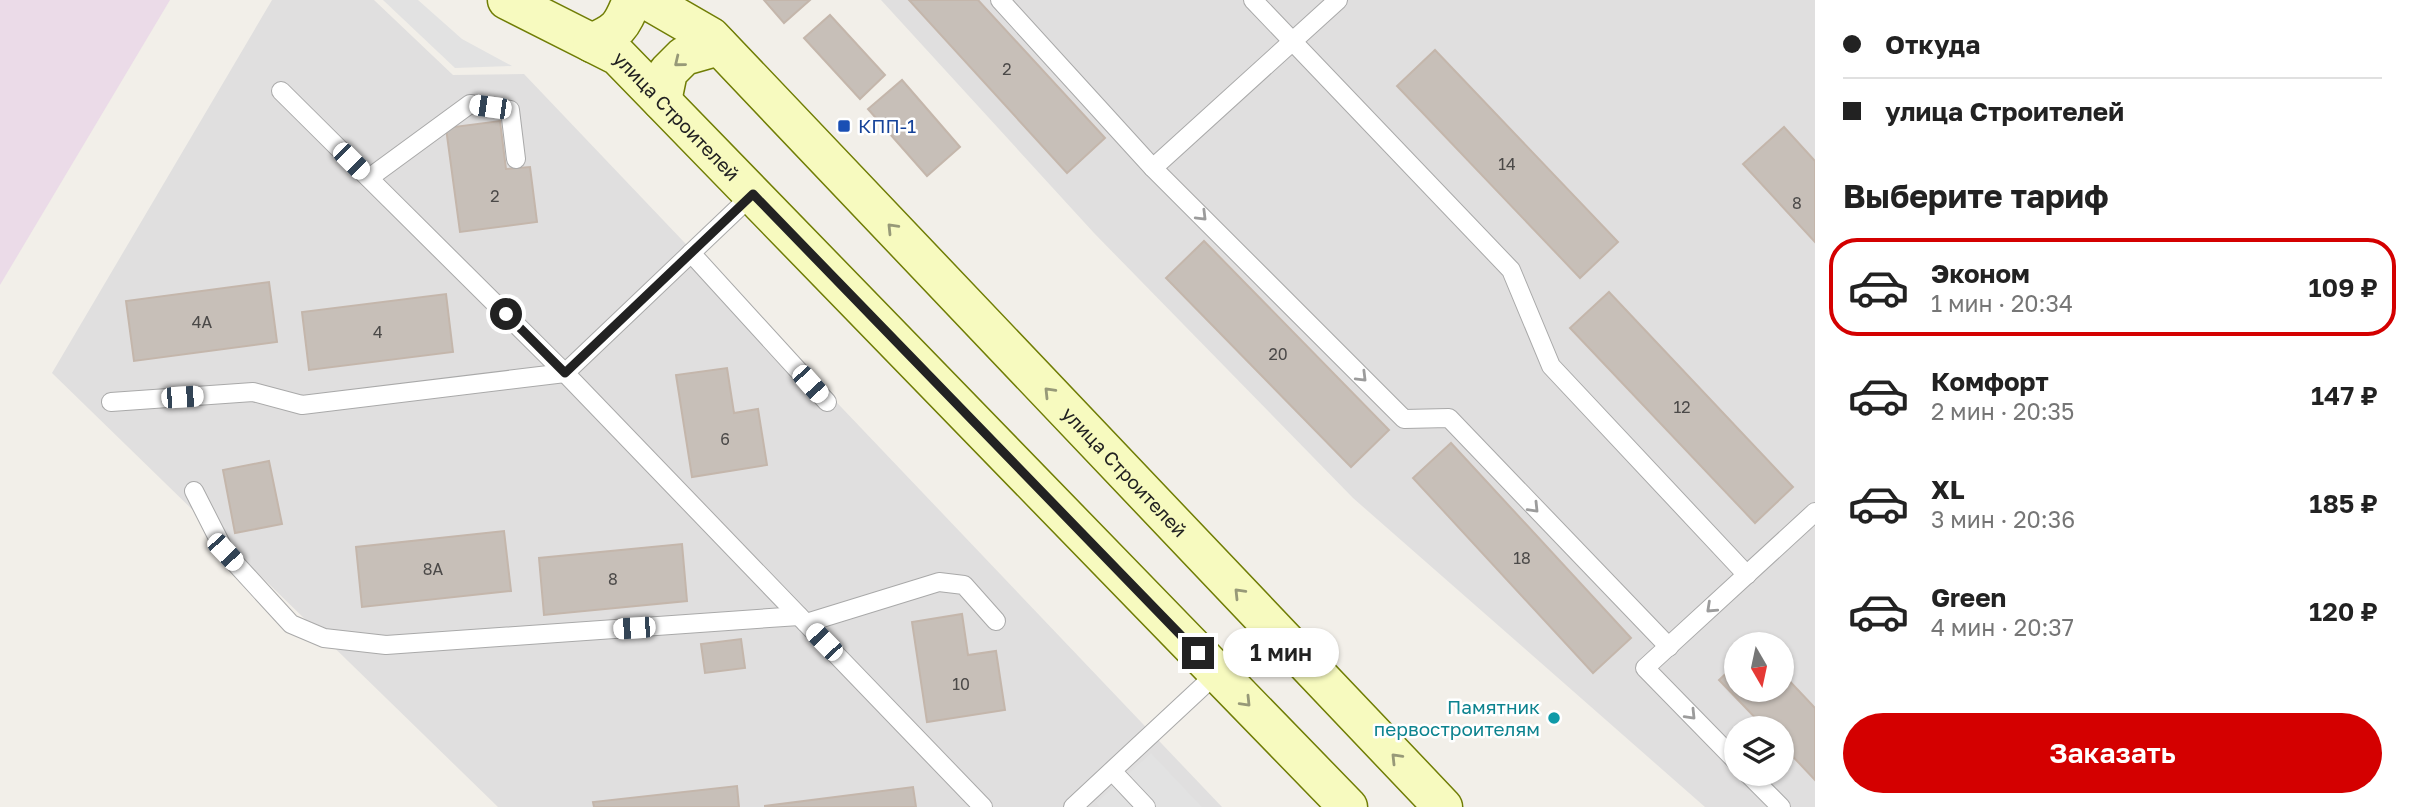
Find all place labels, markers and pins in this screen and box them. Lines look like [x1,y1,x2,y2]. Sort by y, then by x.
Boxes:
place label: КПП-1 [858,114,916,137]
marker: КПП-1 [836,118,852,134]
place label: Памятник первостроителям [1374,695,1540,740]
marker: Памятник первостроителям [1546,710,1562,726]

